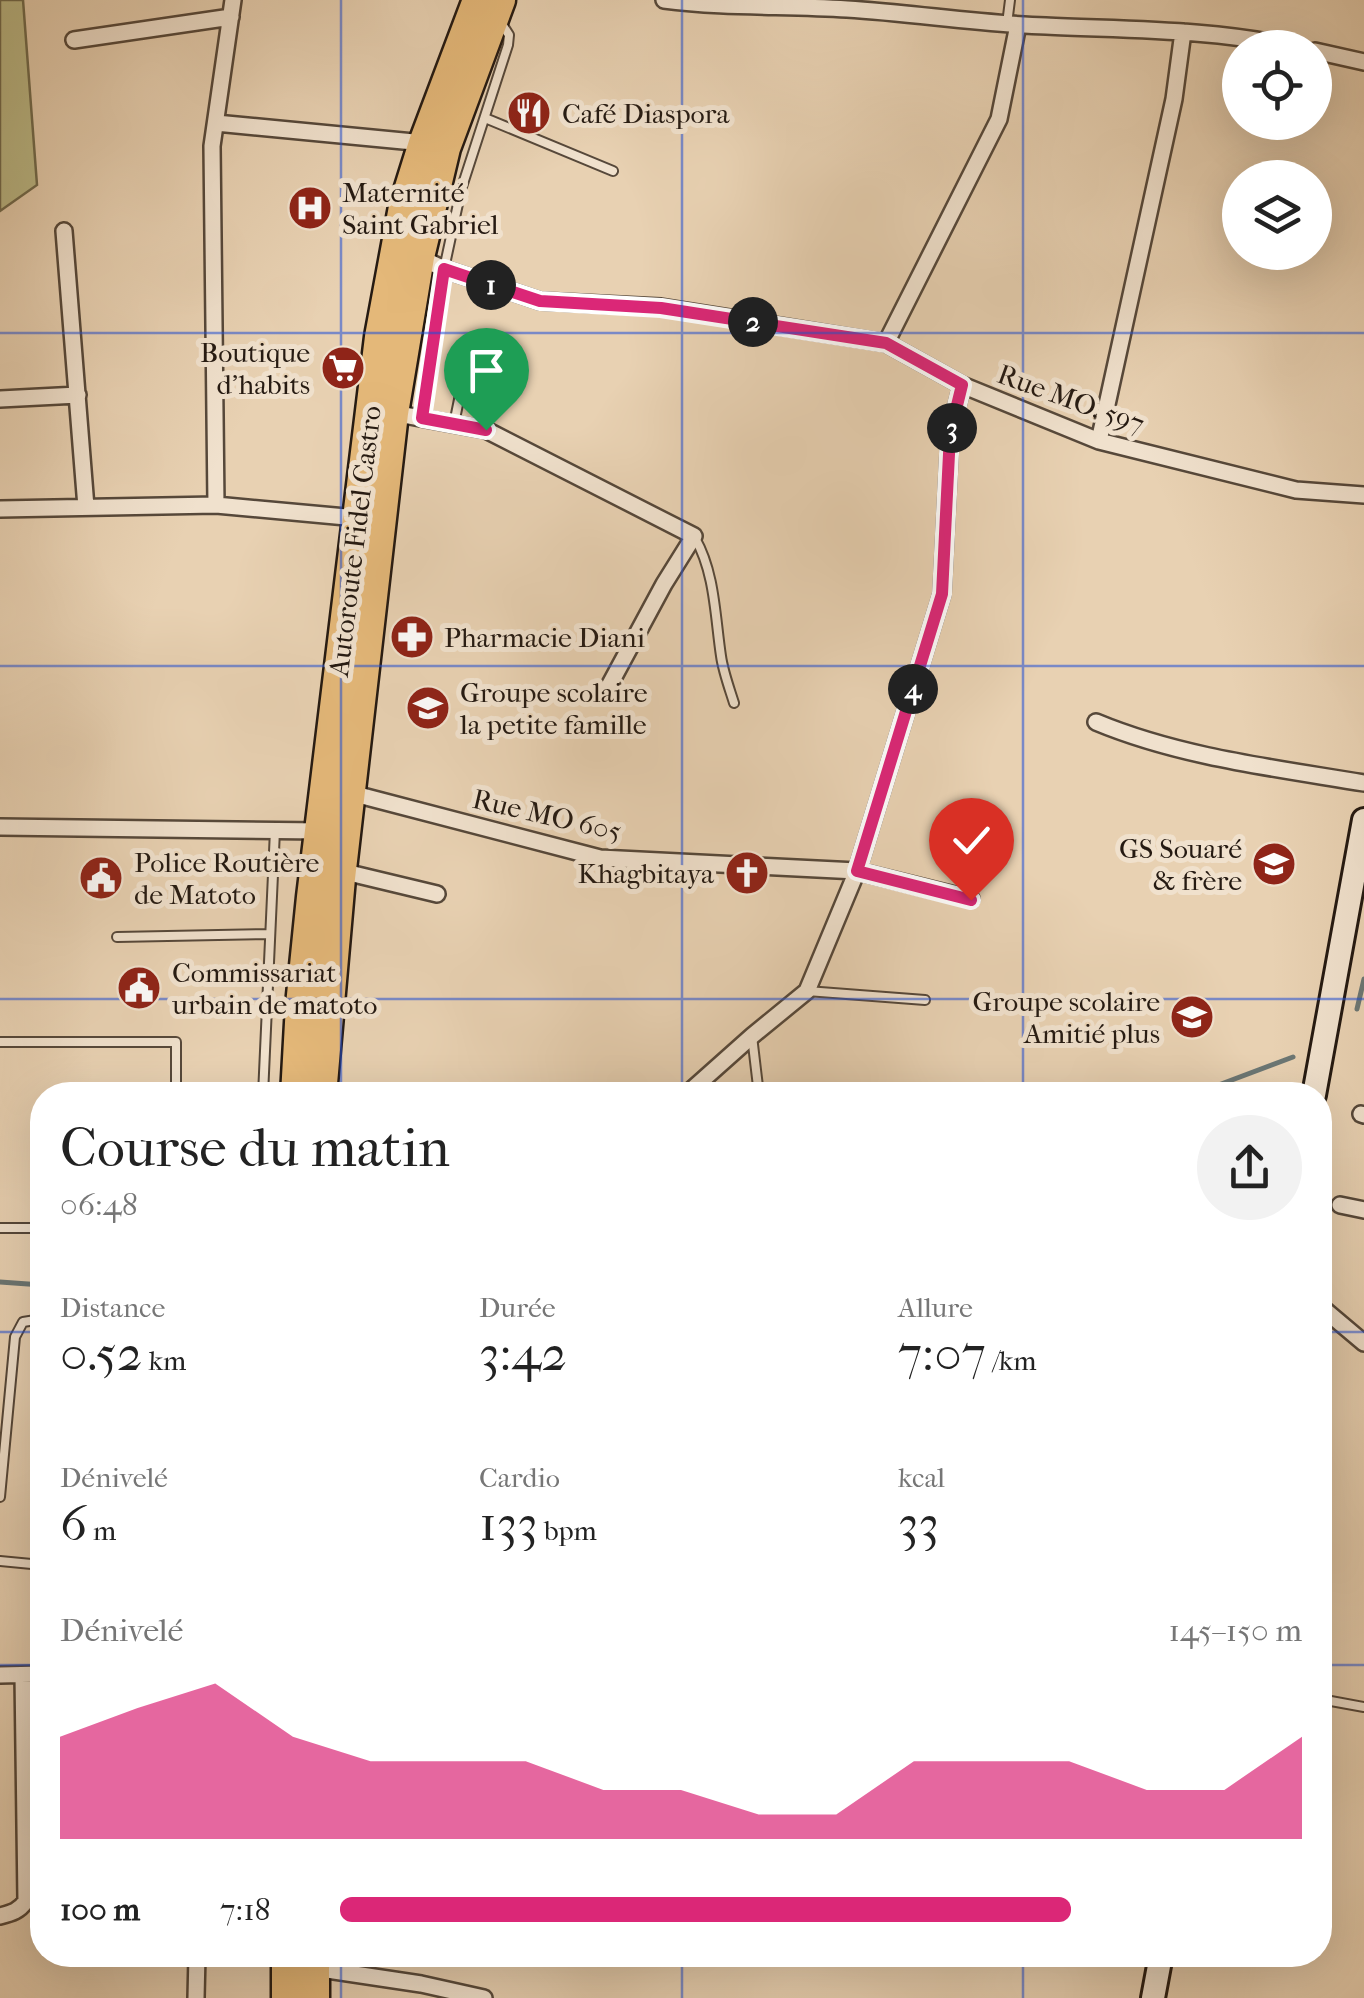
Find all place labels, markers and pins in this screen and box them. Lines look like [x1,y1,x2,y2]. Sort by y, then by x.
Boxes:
restaurant icon: Café Diaspora [506,90,552,136]
place label: Café Diaspora [562,97,730,130]
place label: Maternité Saint Gabriel [342,176,499,241]
hospital icon: Maternité Saint Gabriel [287,185,333,231]
pin: 1 [466,260,516,310]
pin: 2 [728,297,778,347]
pin [444,328,529,431]
place label: Boutique d'habits [200,336,310,401]
supermarket icon: Boutique d'habits [320,345,366,391]
pin: 3 [927,403,977,453]
pharmacy icon: Pharmacie Diani [389,614,435,660]
place label: Pharmacie Diani [444,621,645,654]
pin: 4 [888,664,938,714]
place label: Groupe scolaire la petite famille [459,676,648,741]
school or university icon: Groupe scolaire la petite famille [405,685,451,731]
pin [929,798,1014,901]
place label: GS Souaré & frère [1119,832,1242,897]
school or university icon: GS Souaré & frère [1251,841,1297,887]
place label: Police Routière de Matoto [134,846,320,911]
church icon: Khagbitaya [724,850,770,896]
public building icon: Police Routière de Matoto [78,855,124,901]
place label: Khagbitaya [577,857,715,890]
place label: Commissariat urbain de matoto [171,956,377,1021]
public building icon: Commissariat urbain de matoto [116,965,162,1011]
place label: Groupe scolaire Amitié plus [972,985,1160,1050]
school or university icon: Groupe scolaire Amitié plus [1169,994,1215,1040]

